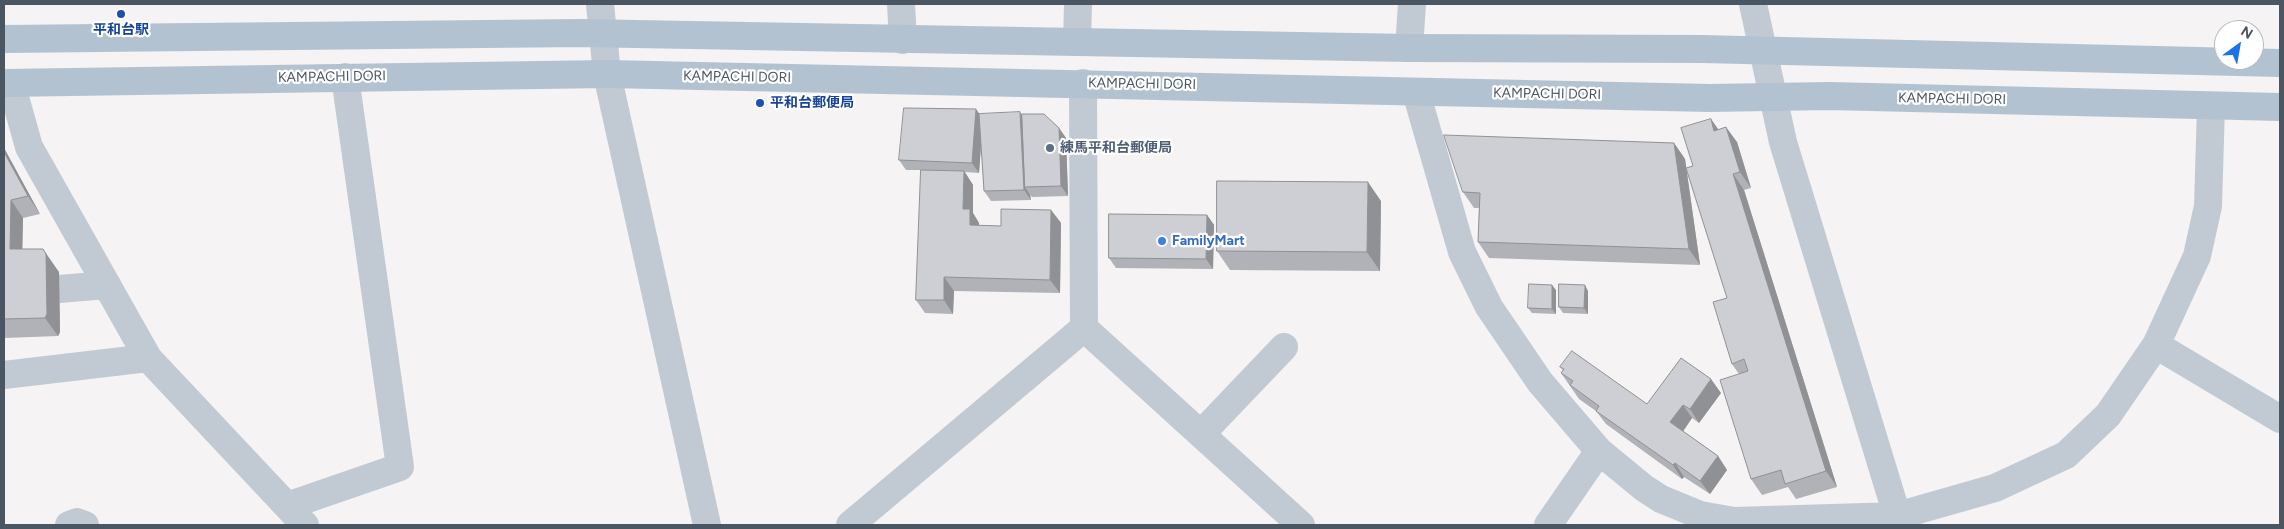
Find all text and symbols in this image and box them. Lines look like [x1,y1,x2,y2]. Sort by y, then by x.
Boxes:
marker: 平和台駅 [115,8,127,20]
north arrow [2214,20,2264,70]
place label: 平和台駅 [93,22,149,38]
text: N [2238,23,2256,43]
street label: KAMPACHI DORI [278,68,386,86]
street label: KAMPACHI DORI [683,68,791,86]
street label: KAMPACHI DORI [1088,75,1196,93]
street label: KAMPACHI DORI [1493,85,1601,103]
street label: KAMPACHI DORI [1898,90,2006,108]
place label: 平和台郵便局 [770,95,854,111]
marker: 平和台郵便局 [754,97,766,109]
place label: 練馬平和台郵便局 [1060,140,1172,156]
marker: 練馬平和台郵便局 [1044,142,1056,154]
place label: FamilyMart [1172,233,1245,249]
marker: FamilyMart [1156,235,1168,247]

